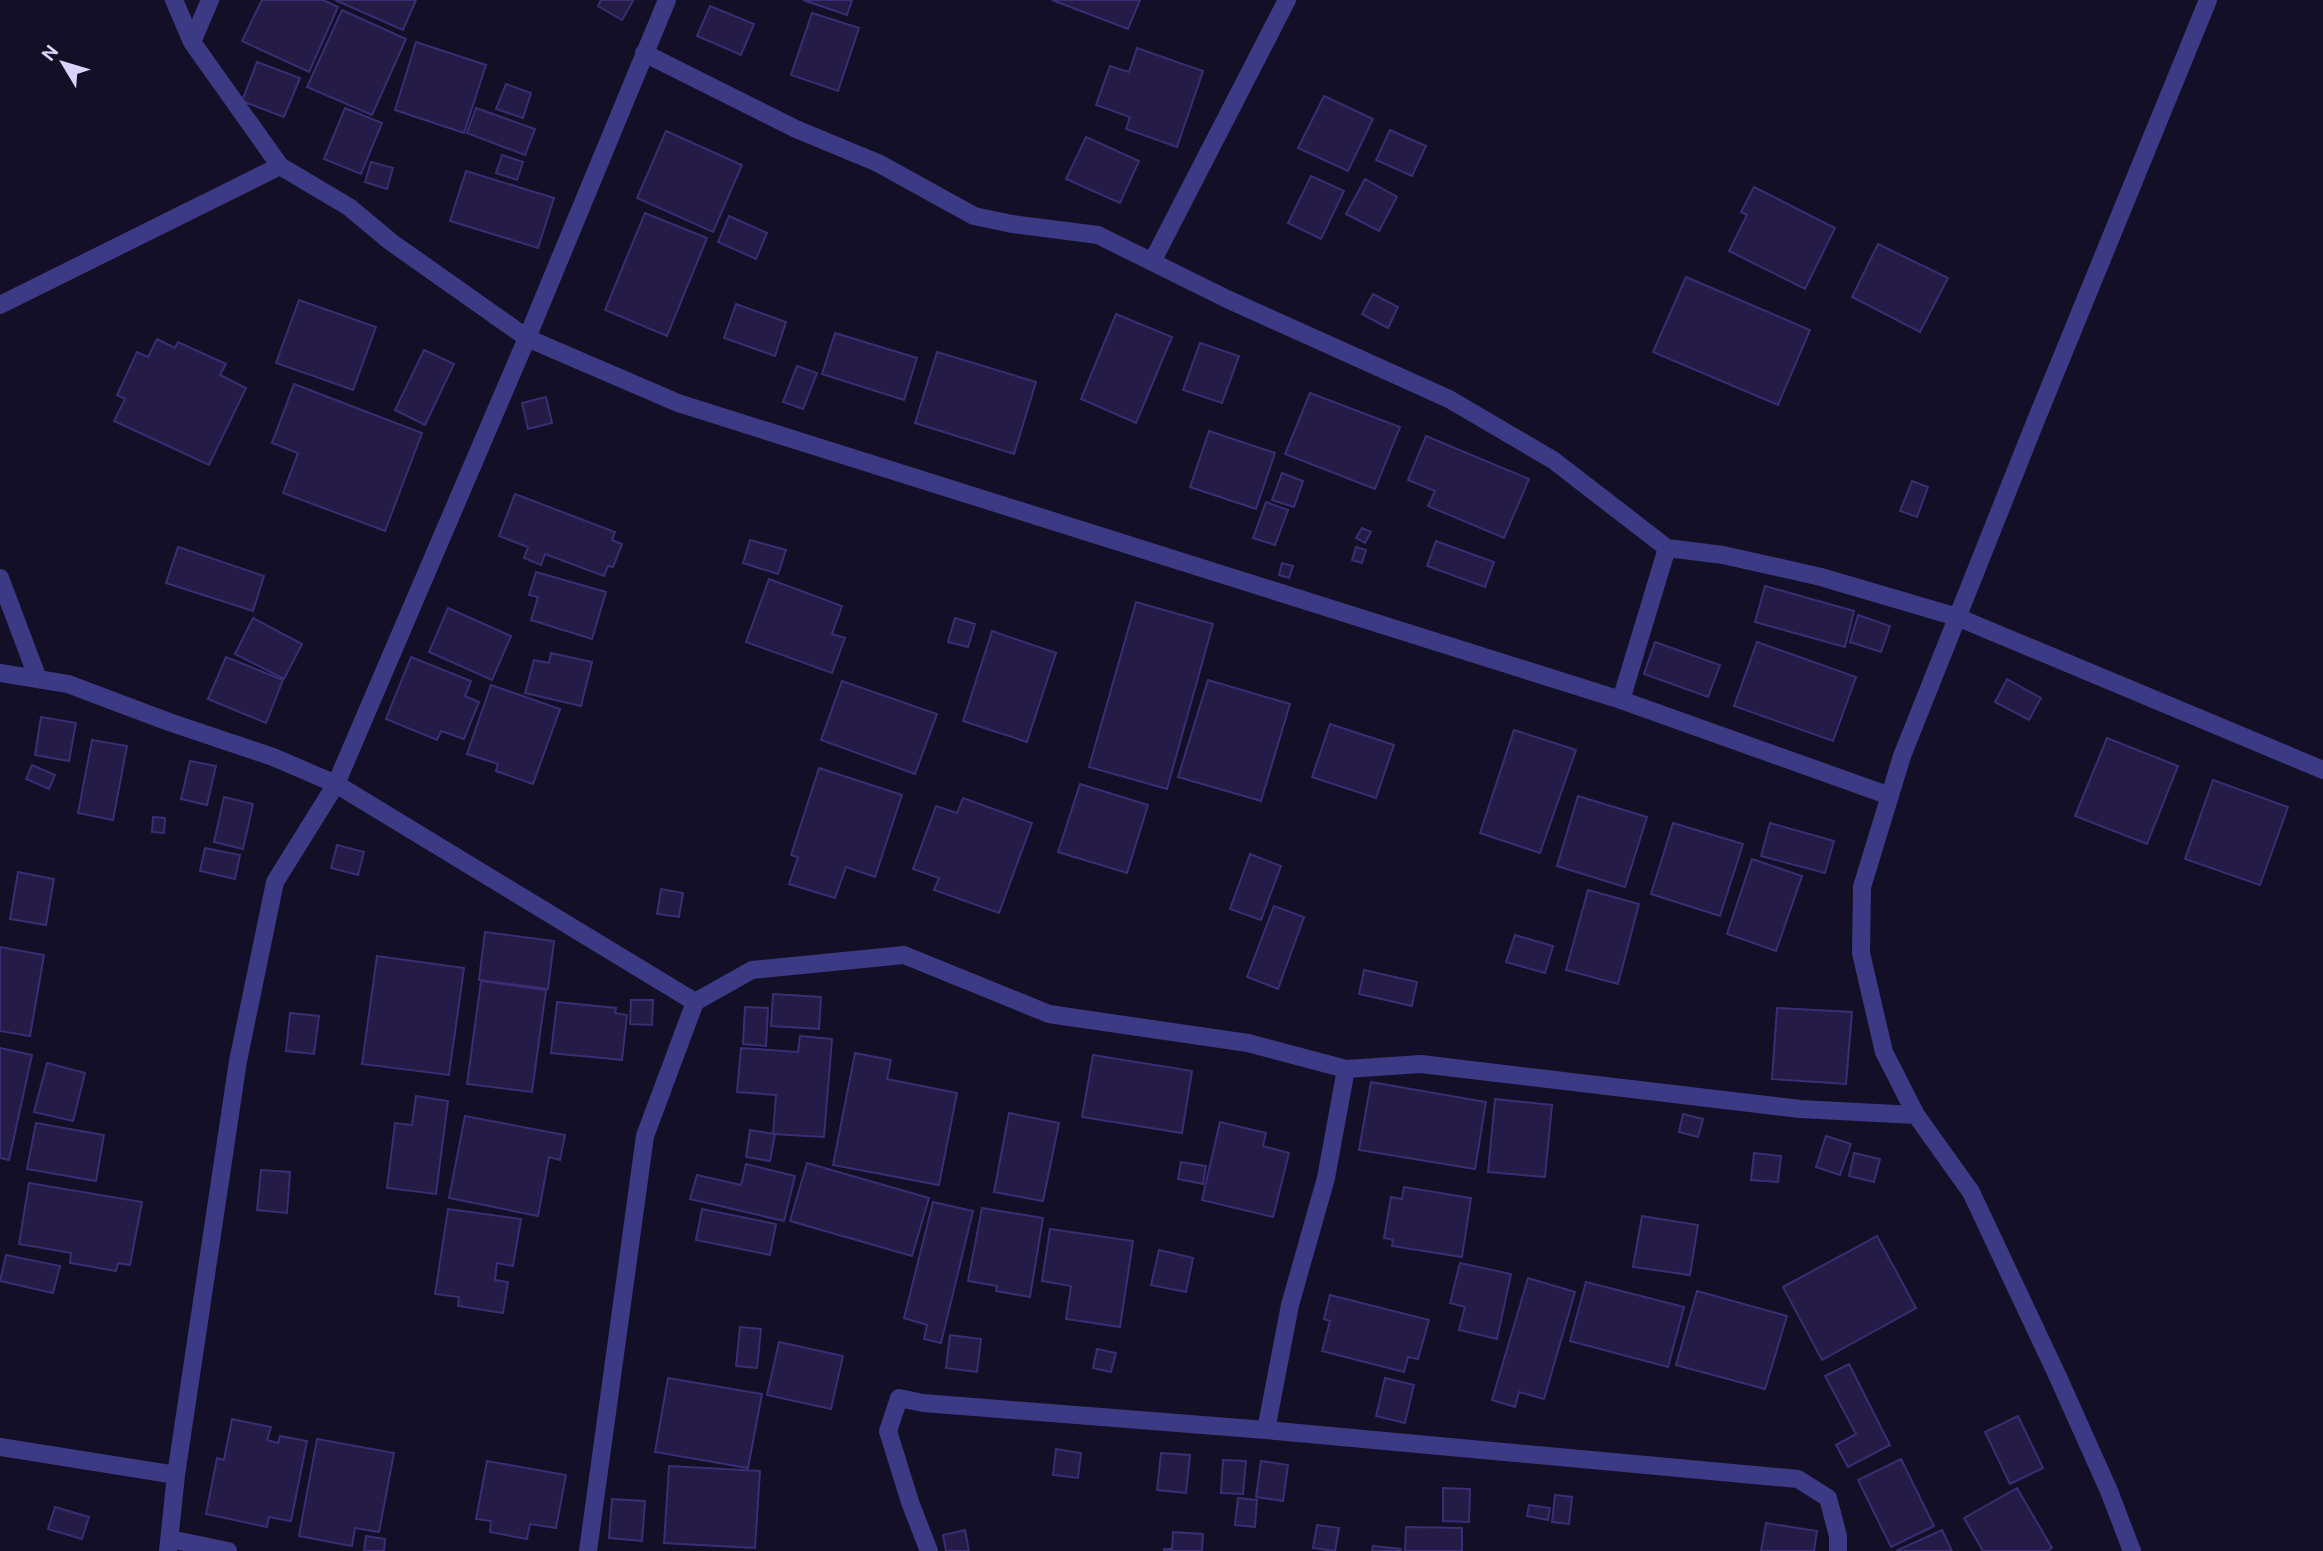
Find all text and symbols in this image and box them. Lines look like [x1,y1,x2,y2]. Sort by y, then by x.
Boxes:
north arrow [28,28,98,98]
text: N [37,40,63,65]

